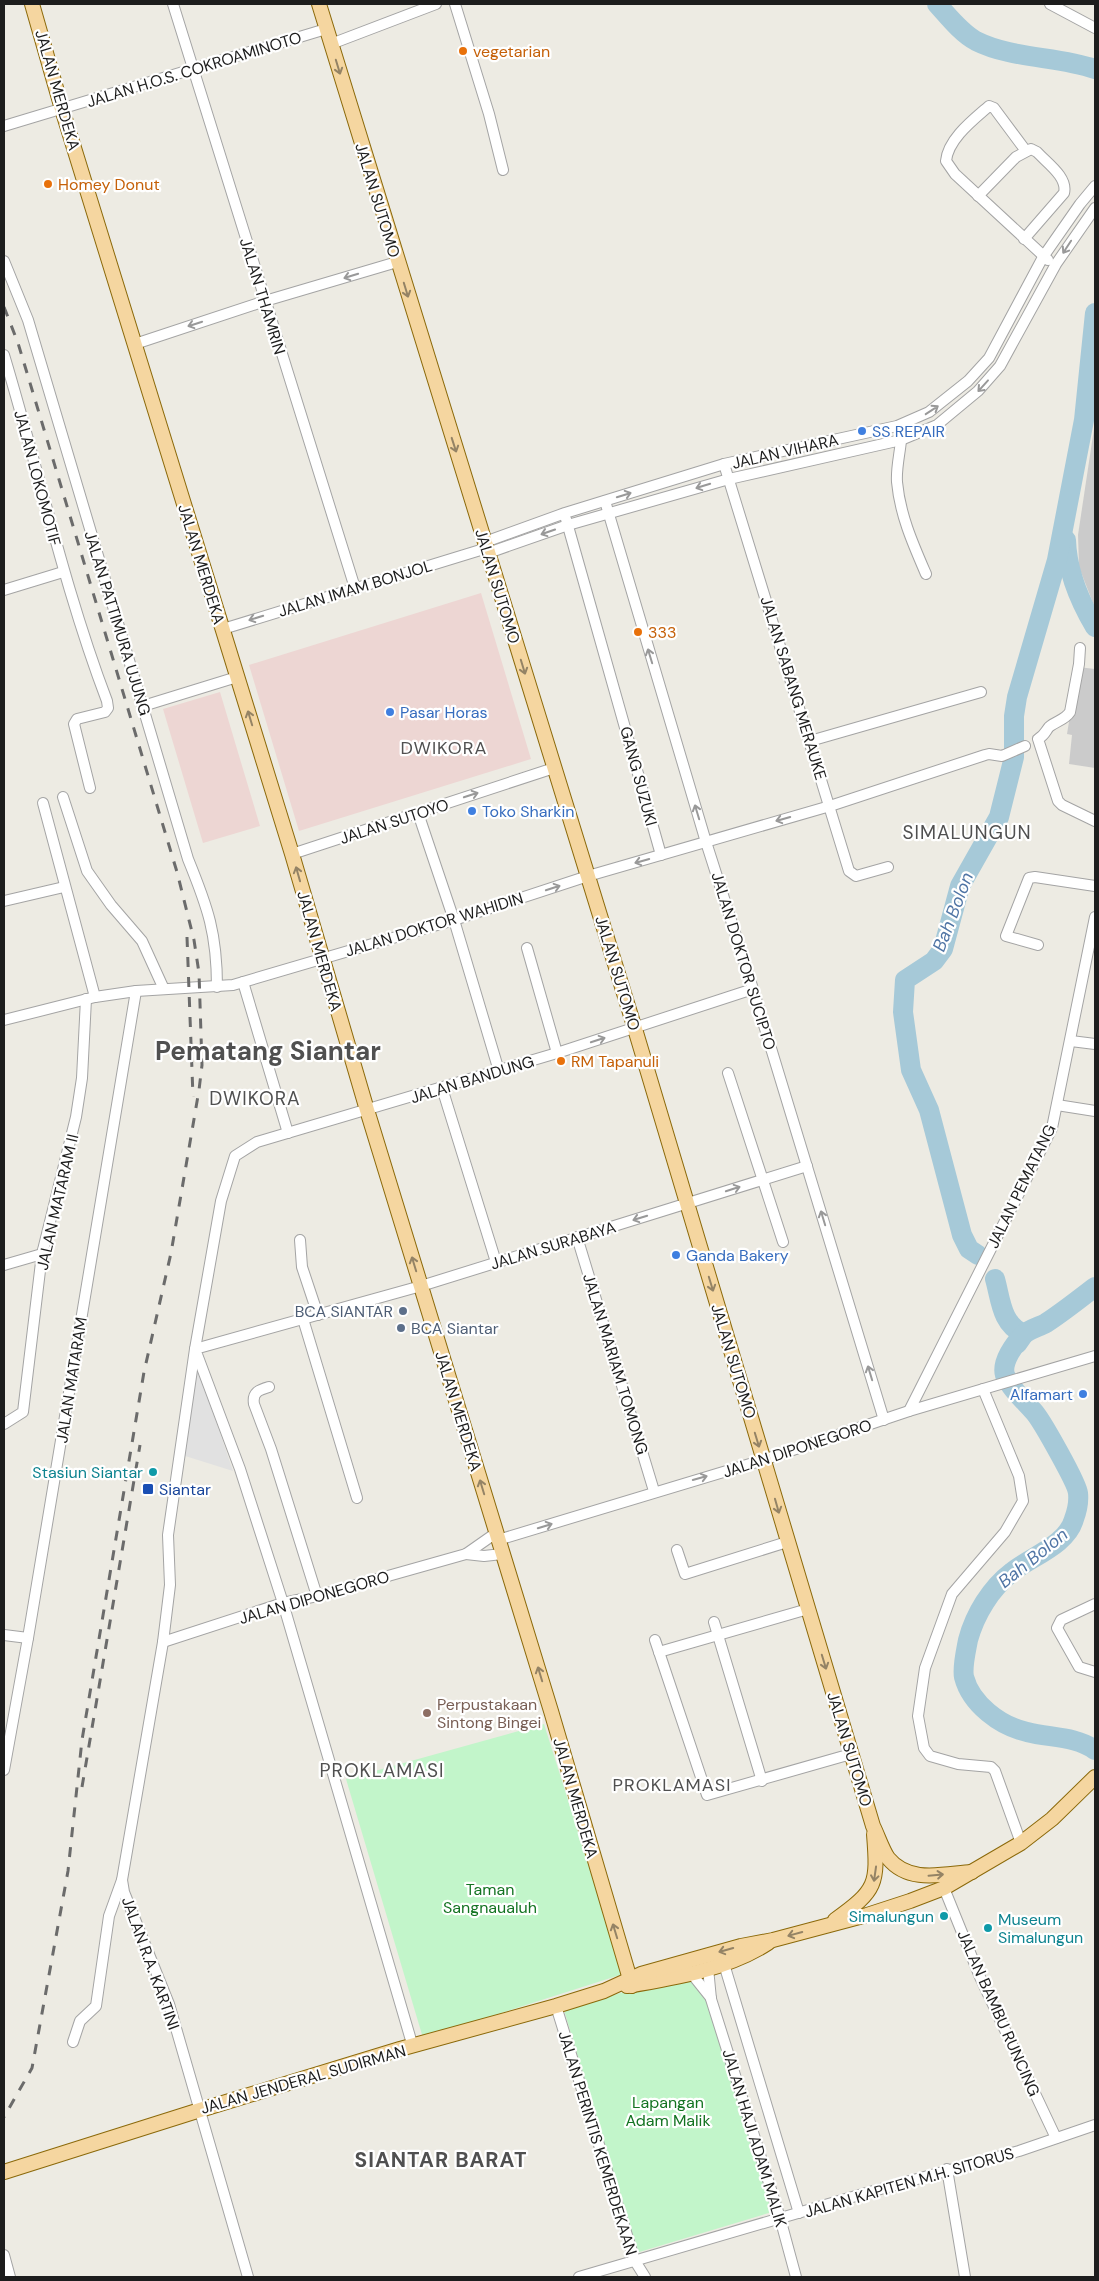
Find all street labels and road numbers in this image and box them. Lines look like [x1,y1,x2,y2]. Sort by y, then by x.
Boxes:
street label: JALAN MERDEKA [30,27,85,153]
street label: JALAN H.O.S. COKROAMINOTO [84,27,304,112]
street label: JALAN SUTOMO [350,140,405,260]
street label: JALAN THAMRIN [235,235,290,357]
street label: JALAN LOKOMOTIF [9,408,66,549]
street label: JALAN VIHARA [730,429,841,474]
street label: JALAN MERDEKA [173,502,230,627]
street label: JALAN SUTOMO [470,526,525,646]
street label: JALAN PATTIMURA UJUNG [79,528,156,718]
street label: JALAN IMAM BONJOL [276,555,435,622]
street label: JALAN SABANG MERAUKE [756,594,831,783]
street label: GANG SUZUKI [615,724,662,828]
street label: JALAN SUTOYO [337,794,451,849]
street label: JALAN DOKTOR SUCIPTO [706,870,781,1053]
street label: JALAN DOKTOR WAHIDIN [342,887,526,962]
street label: JALAN MERDEKA [292,888,347,1014]
street label: JALAN SUTOMO [590,913,645,1033]
street label: JALAN BANDUNG [408,1051,537,1108]
street label: JALAN PEMATANG [982,1121,1061,1252]
street label: JALAN MATARAM II [32,1132,83,1272]
street label: JALAN SURABAYA [488,1216,619,1275]
street label: JALAN MARIAM TOMONG [578,1271,653,1457]
street label: JALAN SUTOMO [706,1301,761,1421]
street label: JALAN MATARAM [51,1316,92,1445]
street label: JALAN MERDEKA [430,1349,487,1474]
street label: JALAN DIPONEGORO [720,1414,874,1482]
street label: JALAN DIPONEGORO [237,1566,392,1629]
street label: JALAN SUTOMO [822,1689,877,1809]
street label: JALAN MERDEKA [548,1735,603,1861]
street label: JALAN R.A. KARTINI [117,1894,184,2033]
street label: JALAN BAMBU RUNCING [952,1927,1045,2100]
street label: JALAN PERINTIS KEMERDEKAAN [553,2028,642,2258]
street label: JALAN JENDERAL SUDIRMAN [198,2040,408,2119]
street label: JALAN HAJI ADAM MALIK [717,2047,792,2230]
street label: JALAN KAPITEN M.H. SITORUS [802,2142,1016,2222]

